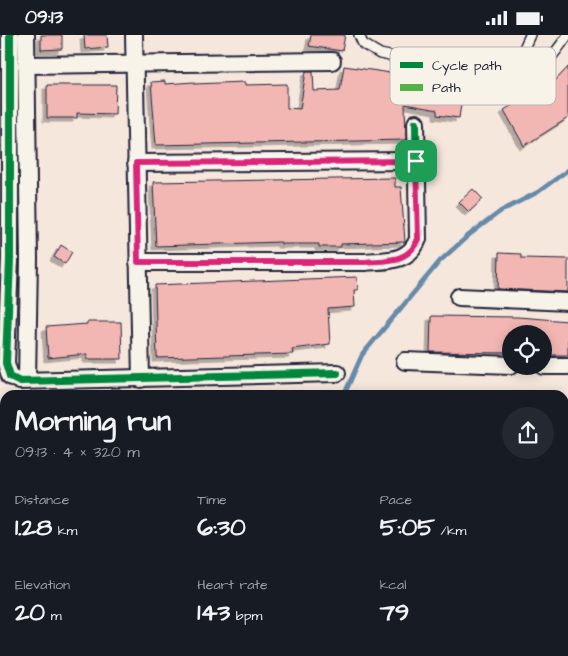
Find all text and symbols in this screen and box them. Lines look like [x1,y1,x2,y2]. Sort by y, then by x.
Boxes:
text: 09:13 [25,4,63,31]
legend [390,47,556,105]
text: Cycle path [432,56,501,76]
text: Path [432,78,461,98]
pin [395,140,437,182]
icon: arrive [402,147,430,175]
map controls [502,325,552,375]
button: locate [502,325,552,375]
text: Morning run [15,402,171,441]
button: share [502,407,554,459]
text: 09:13 · 4 × 320 m [15,441,140,463]
text: Distance [15,490,69,510]
text: Time [197,490,227,510]
text: Pace [380,490,412,510]
text: 1.28 [15,510,52,545]
text: 6:30 [197,510,246,545]
text: 5:05 [380,510,435,545]
text: km [52,521,77,541]
text: /km [435,521,467,541]
text: Elevation [15,575,70,595]
text: Heart rate [197,575,268,595]
text: kcal [380,575,406,595]
text: 20 [15,595,45,630]
text: 143 [197,595,230,630]
text: 79 [380,595,409,630]
text: m [45,606,62,626]
text: bpm [230,606,262,626]

